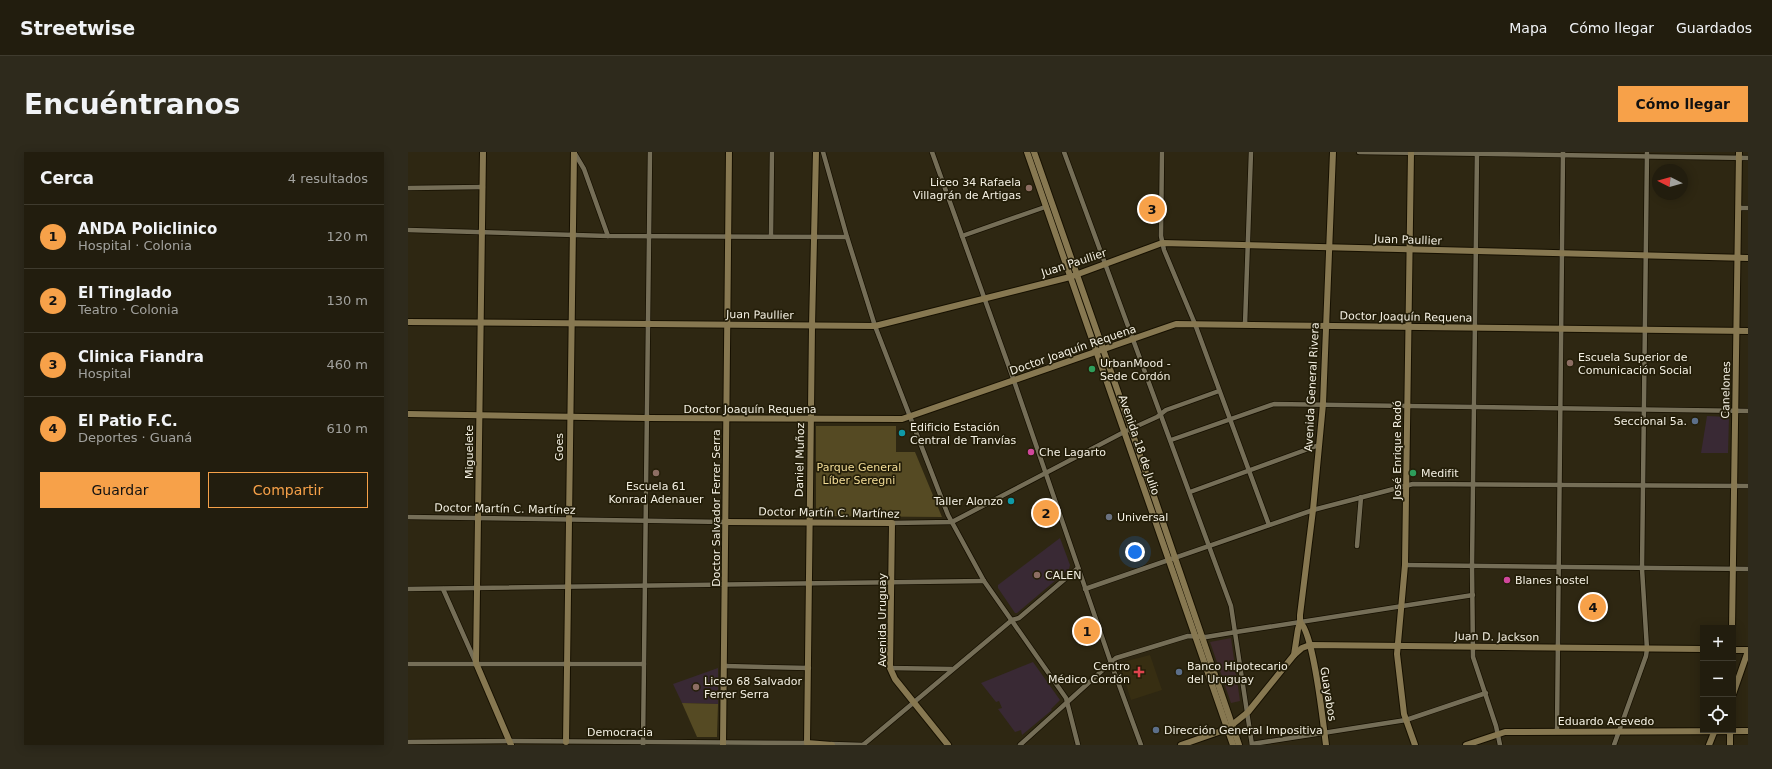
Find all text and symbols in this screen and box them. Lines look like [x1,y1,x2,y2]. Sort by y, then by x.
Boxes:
text: Streetwise [20,17,135,39]
text: Mapa [1509,20,1547,36]
text: Cómo llegar [1569,20,1654,36]
text: Guardados [1676,20,1752,36]
button: Cómo llegar [1618,86,1748,122]
text: Encuéntranos [24,88,240,121]
north arrow [1652,164,1688,200]
text: Cerca [40,168,94,188]
text: 4 resultados [288,171,368,186]
place label: Liceo 34 Rafaela Villagrán de Artigas [913,176,1021,202]
marker: Liceo 34 Rafaela Villagrán de Artigas [1024,183,1034,193]
pin: 3 [1139,194,1165,224]
text: ANDA Policlinico [78,220,217,238]
text: 1 [48,229,58,244]
text: 120 m [326,229,368,244]
street label: Juan Paullier [1373,232,1443,248]
text: Hospital · Colonia [78,238,192,253]
street label: Juan Paullier [1039,246,1109,280]
text: El Tinglado [78,284,172,302]
text: 2 [48,293,58,308]
text: 130 m [326,293,368,308]
text: Teatro · Colonia [78,302,179,317]
street label: Juan Paullier [725,308,794,322]
street label: Doctor Joaquín Requena [1339,309,1473,325]
street label: Doctor Joaquín Requena [1008,322,1138,378]
street label: Avenida General Rivera [1302,322,1322,452]
text: Clinica Fiandra [78,348,204,366]
place label: Escuela Superior de Comunicación Social [1578,351,1692,377]
text: 3 [48,357,58,372]
text: 460 m [326,357,368,372]
place label: UrbanMood - Sede Cordón [1100,357,1171,383]
marker: Escuela Superior de Comunicación Social [1565,358,1575,368]
street label: Canelones [1719,361,1733,419]
marker: UrbanMood - Sede Cordón [1087,364,1097,374]
text: Hospital [78,366,131,381]
street label: Avenida 18 de Julio [1116,393,1162,497]
street label: José Enrique Rodó [1391,400,1404,501]
street label: Doctor Joaquín Requena [684,403,816,416]
text: El Patio F.C. [78,412,178,430]
place label: Seccional 5a. [1614,415,1687,428]
marker: Seccional 5a. [1690,416,1700,426]
text: 4 [48,421,58,436]
text: 610 m [326,421,368,436]
place label: Edificio Estación Central de Tranvías [910,421,1016,447]
street label: Daniel Muñoz [793,422,807,497]
street label: Miguelete [463,425,476,479]
marker: Edificio Estación Central de Tranvías [897,428,907,438]
street label: Doctor Salvador Ferrer Serra [710,429,723,587]
text: Deportes · Guaná [78,430,192,445]
street label: Goes [553,433,566,461]
place label: Che Lagarto [1039,446,1106,459]
marker: Che Lagarto [1026,447,1036,457]
park label: Parque General Líber Seregni [817,461,901,487]
place label: Medifit [1421,467,1459,480]
marker: Escuela 61 Konrad Adenauer [651,468,661,478]
marker: Medifit [1408,468,1418,478]
button: Guardar [40,472,200,508]
button: Compartir [208,472,368,508]
place label: Escuela 61 Konrad Adenauer [608,480,704,506]
place label: Taller Alonzo [933,495,1003,508]
marker: Taller Alonzo [1006,496,1016,506]
pin: 2 [1033,498,1059,528]
street label: Doctor Martín C. Martínez [434,501,576,517]
street label: Doctor Martín C. Martínez [758,505,900,521]
place label: Universal [1117,511,1168,524]
marker: Universal [1104,512,1114,522]
your location [1125,542,1145,562]
place label: CALEN [1045,569,1082,582]
marker: CALEN [1032,570,1042,580]
street label: Avenida Uruguay [876,572,889,667]
place label: Blanes hostel [1515,574,1589,587]
marker: Blanes hostel [1502,575,1512,585]
pin: 4 [1580,592,1606,622]
pin: 1 [1074,616,1100,646]
map controls [1700,625,1736,733]
button: + [1700,625,1736,661]
street label: Juan D. Jackson [1454,630,1539,644]
place label: Centro Médico Cordón [1048,660,1130,686]
place label: Banco Hipotecario del Uruguay [1187,660,1288,686]
button: − [1700,661,1736,697]
marker: Centro Médico Cordón [1133,666,1145,678]
street label: Guayabos [1317,666,1339,722]
marker: Banco Hipotecario del Uruguay [1174,667,1184,677]
place label: Liceo 68 Salvador Ferrer Serra [704,675,802,701]
marker: Liceo 68 Salvador Ferrer Serra [691,682,701,692]
button: locate [1700,697,1736,733]
street label: Eduardo Acevedo [1558,715,1654,728]
place label: Dirección General Impositiva [1164,724,1323,737]
marker: Dirección General Impositiva [1151,725,1161,735]
street label: Democracia [587,726,653,739]

